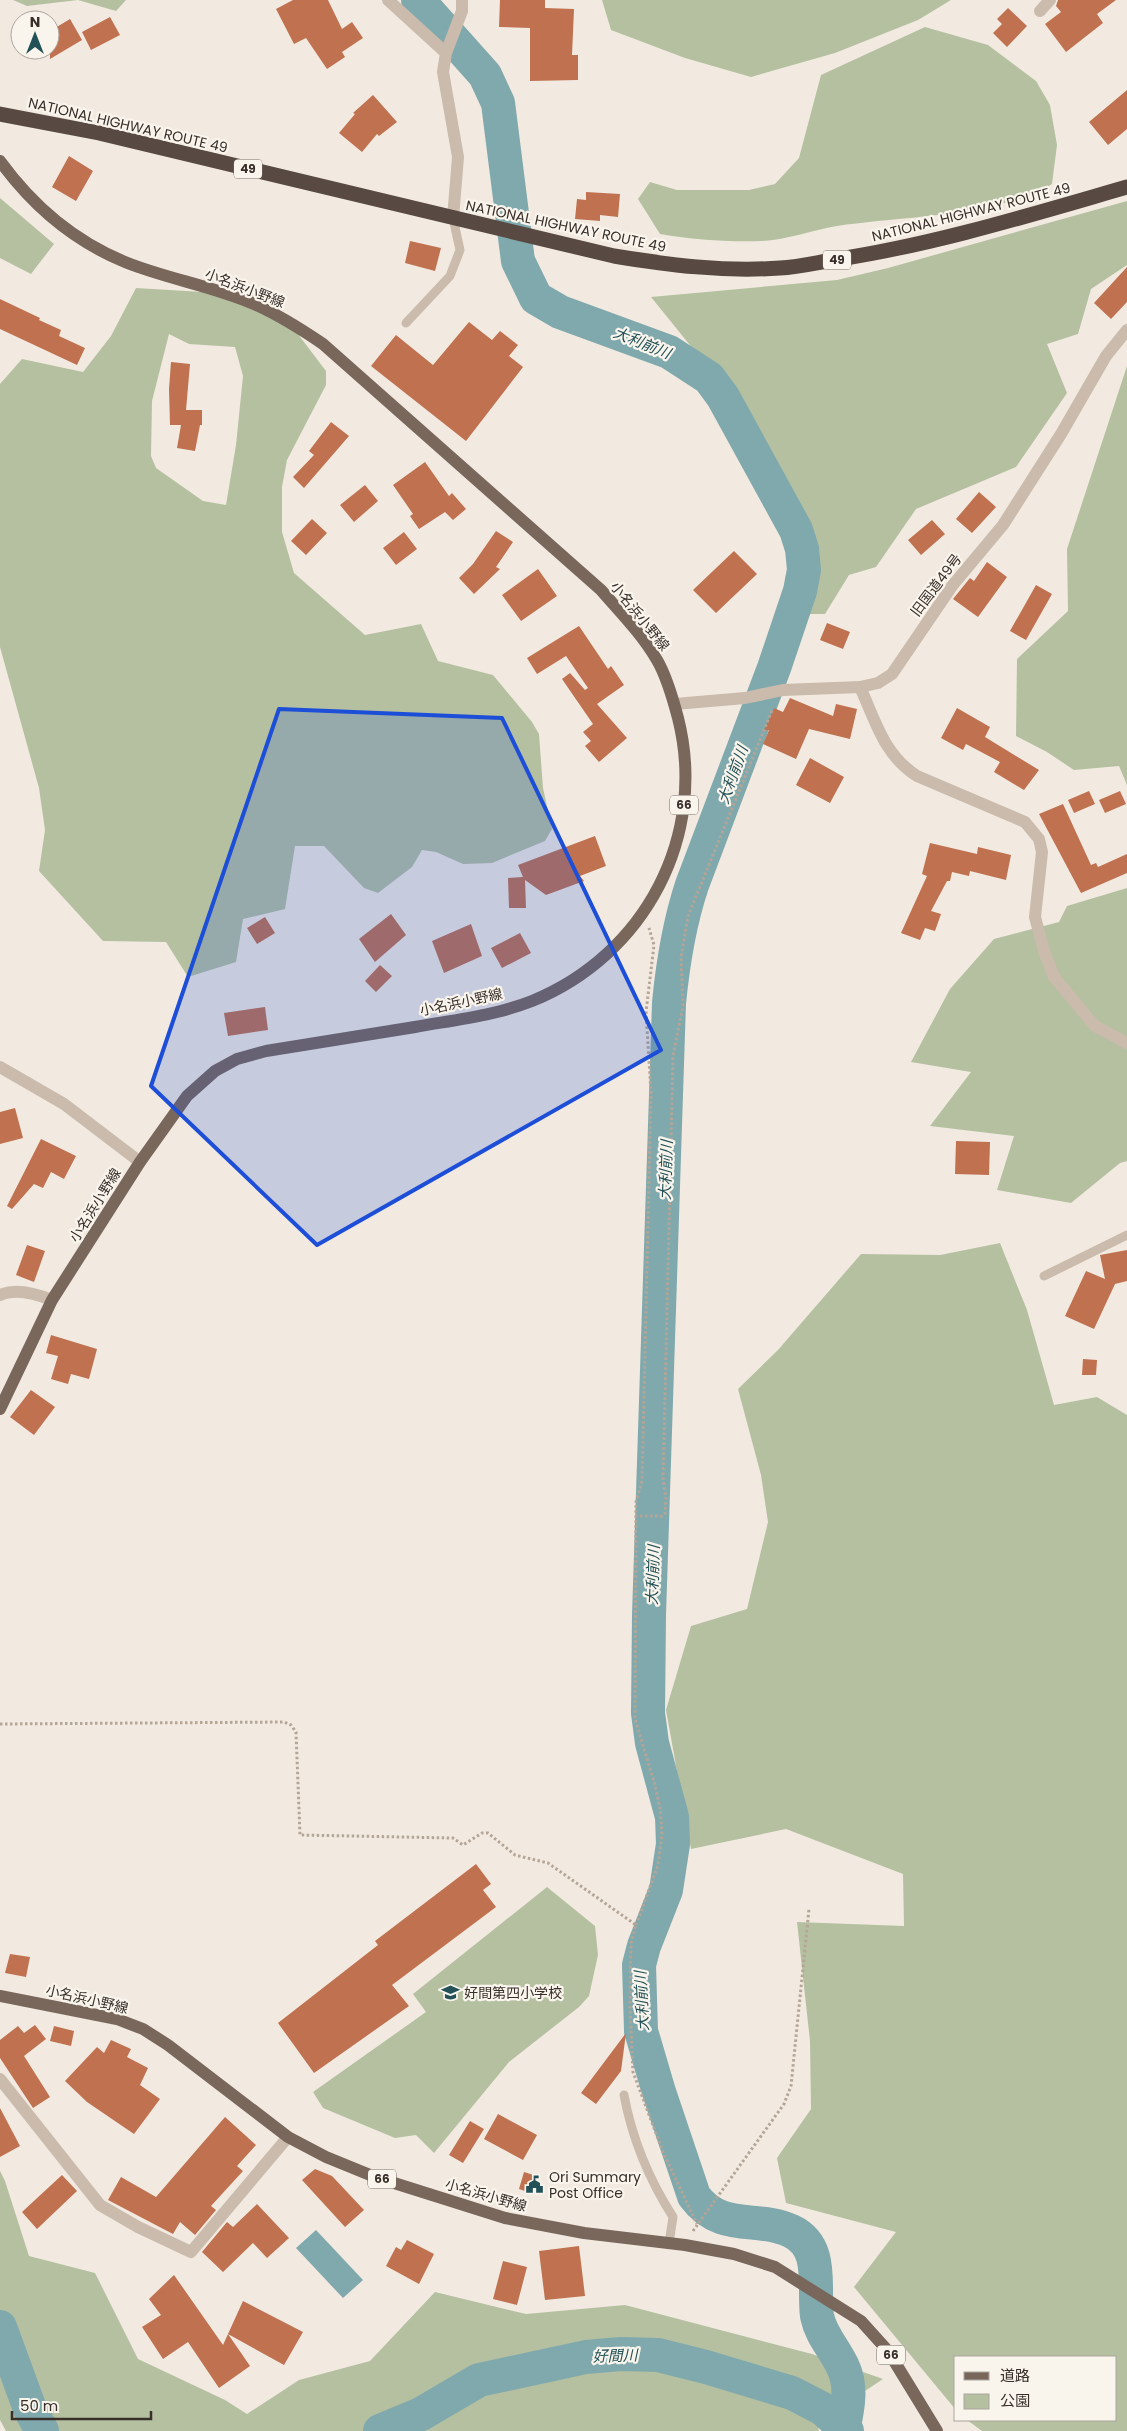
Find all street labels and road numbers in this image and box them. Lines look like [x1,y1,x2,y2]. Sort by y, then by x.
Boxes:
street label: NATIONAL HIGHWAY ROUTE 49 [26,92,230,158]
road number: 49 [234,160,262,178]
street label: NATIONAL HIGHWAY ROUTE 49 [870,178,1072,246]
street label: NATIONAL HIGHWAY ROUTE 49 [464,195,668,257]
road number: 49 [823,250,851,270]
street label: 小名浜小野線 [202,264,288,312]
street label: 旧国道49号 [906,550,966,620]
street label: 小名浜小野線 [606,577,674,655]
road number: 66 [670,796,698,814]
street label: 小名浜小野線 [418,983,504,1021]
street label: 小名浜小野線 [64,1164,126,1246]
street label: 小名浜小野線 [44,1980,130,2018]
road number: 66 [368,2170,396,2188]
street label: 小名浜小野線 [443,2174,529,2216]
road number: 66 [877,2346,905,2364]

